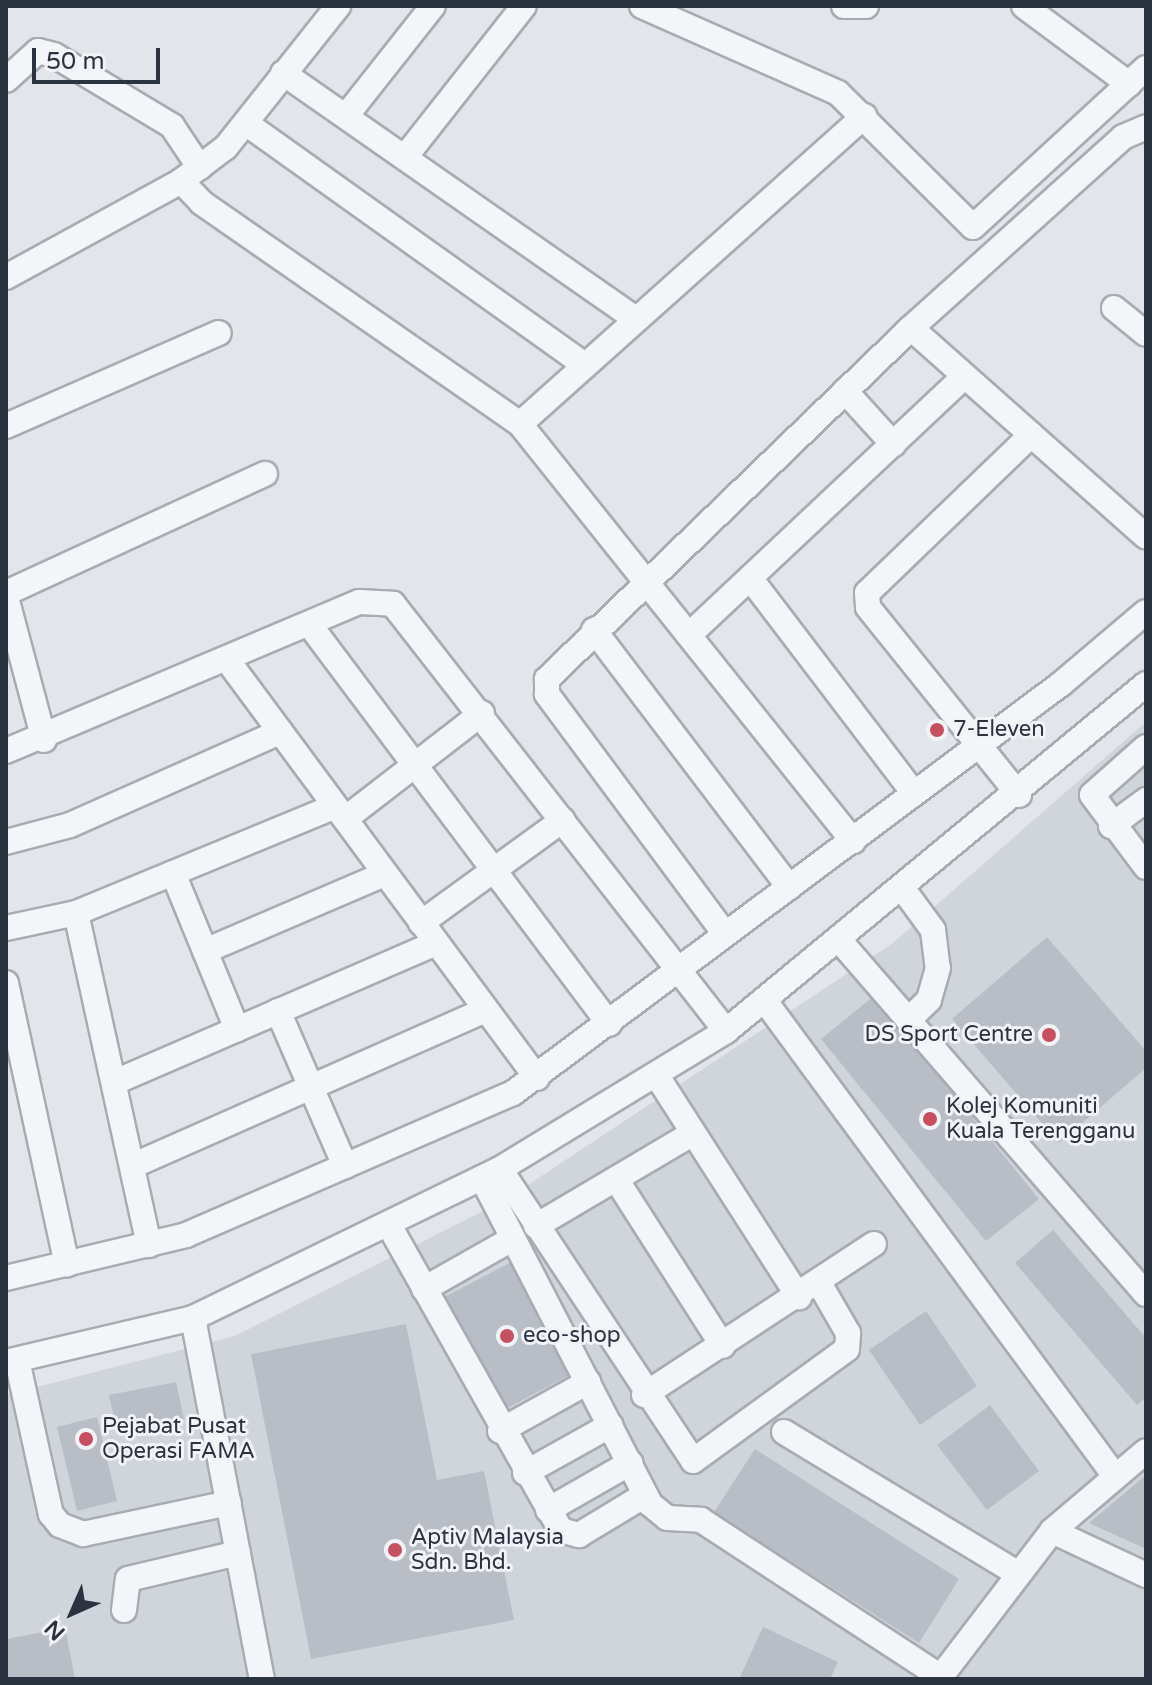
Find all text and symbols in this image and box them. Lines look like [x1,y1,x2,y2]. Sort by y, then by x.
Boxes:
scale bar [36,32,164,82]
text: 50 m [46,47,104,76]
place label: 7-Eleven [953,717,1045,743]
marker: 7-Eleven [928,721,946,739]
place label: DS Sport Centre [865,1022,1033,1048]
marker: DS Sport Centre [1040,1026,1058,1044]
place label: Kolej Komuniti Kuala Terengganu [946,1093,1135,1144]
marker: Kolej Komuniti Kuala Terengganu [921,1110,939,1128]
place label: eco-shop [523,1323,621,1349]
marker: eco-shop [498,1327,516,1345]
place label: Pejabat Pusat Operasi FAMA [102,1413,255,1464]
marker: Pejabat Pusat Operasi FAMA [77,1430,95,1448]
place label: Aptiv Malaysia Sdn. Bhd. [411,1524,564,1576]
marker: Aptiv Malaysia Sdn. Bhd. [386,1541,404,1559]
north arrow [32,1573,112,1653]
text: N [40,1615,70,1645]

